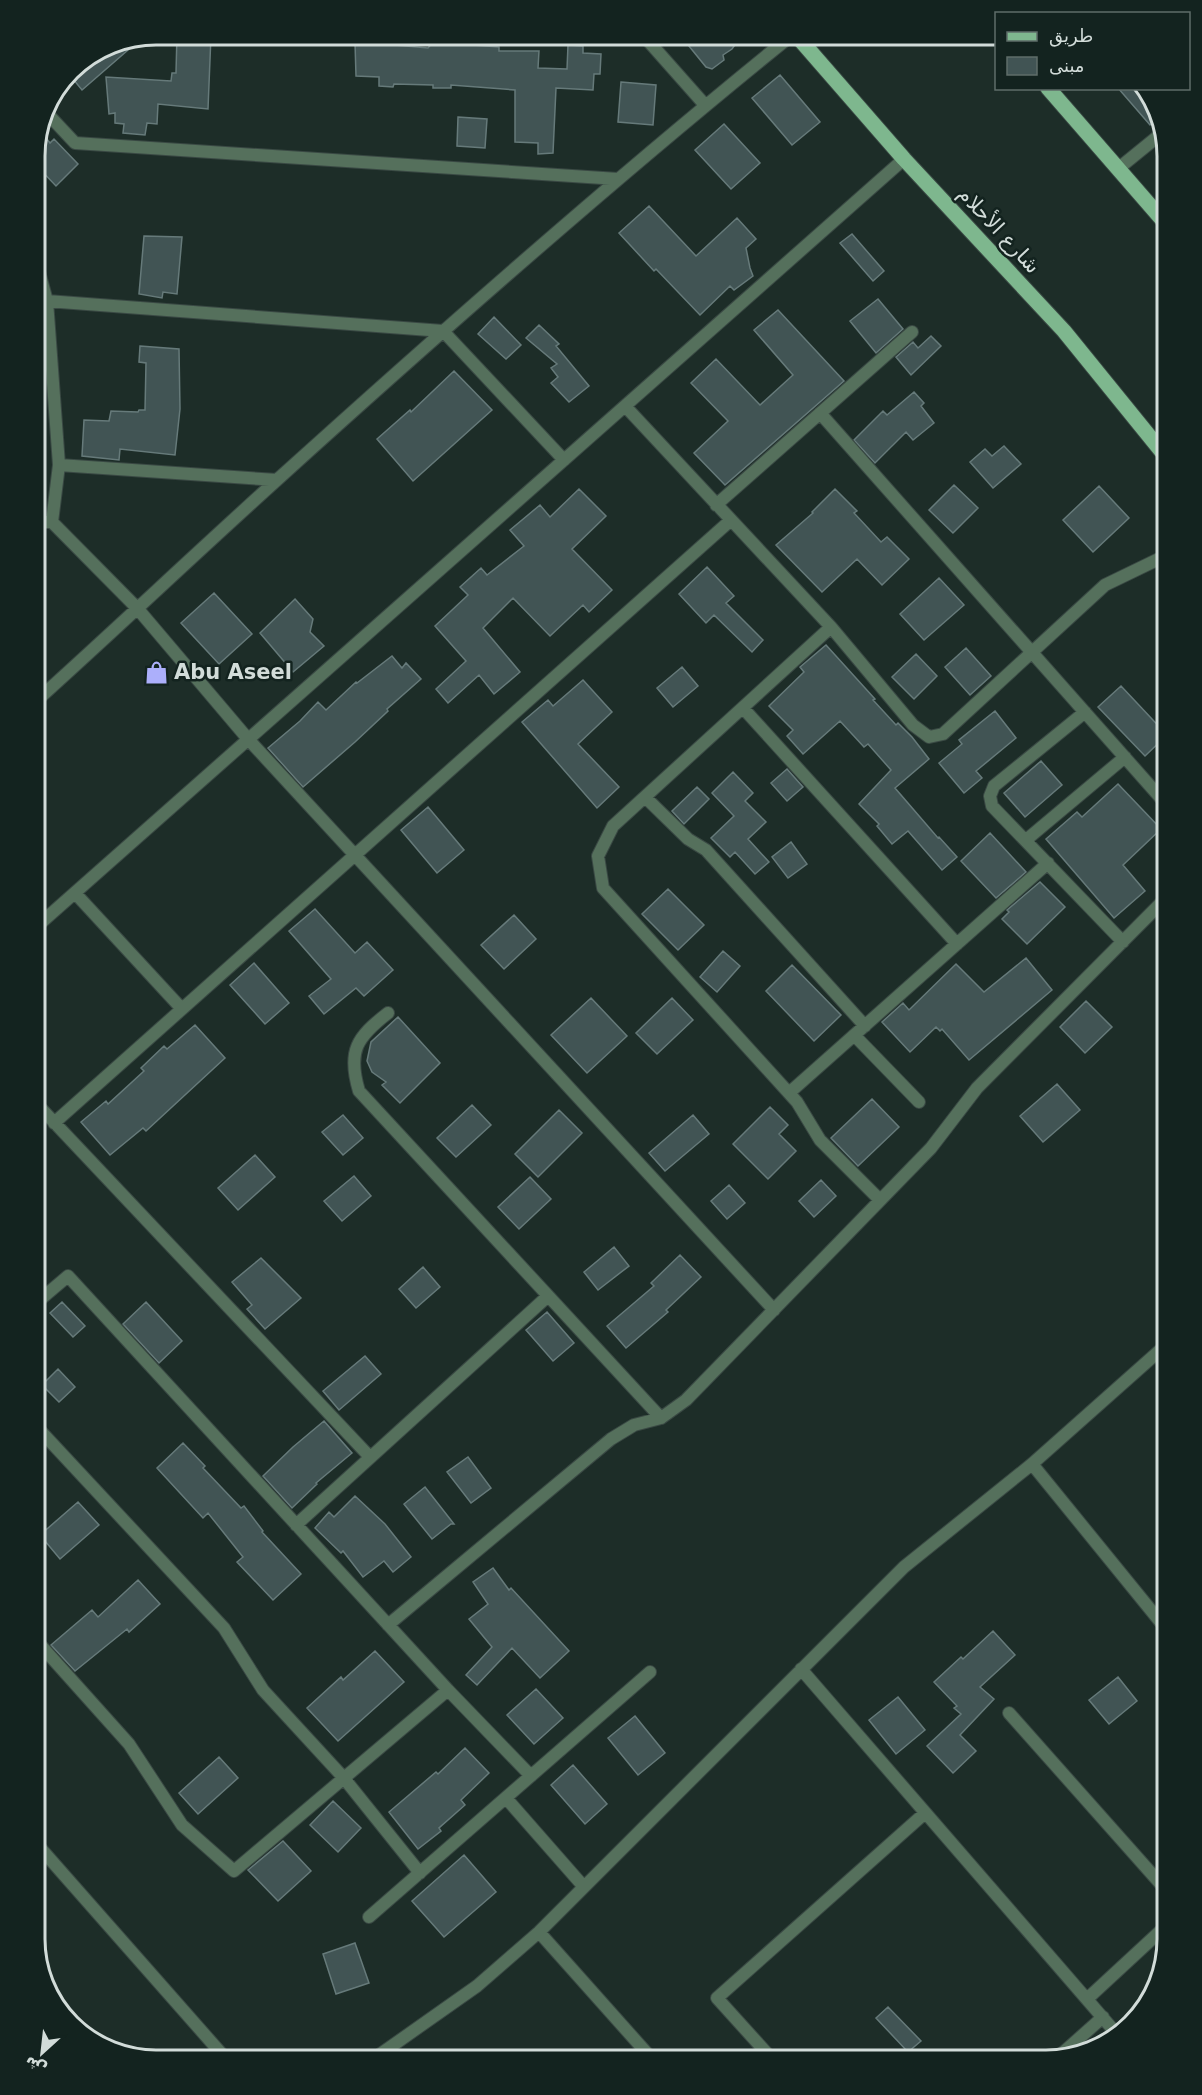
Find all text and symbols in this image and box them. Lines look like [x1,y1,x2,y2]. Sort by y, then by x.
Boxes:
legend [995,12,1190,90]
text: طريق [1049,25,1093,47]
text: مبنى [1049,55,1085,76]
street label: شارع الأحلام [953,181,1046,278]
shop icon: Abu Aseel [143,659,169,685]
place label: Abu Aseel [174,660,292,684]
north arrow [12,2023,72,2083]
text: ش [21,2052,50,2079]

